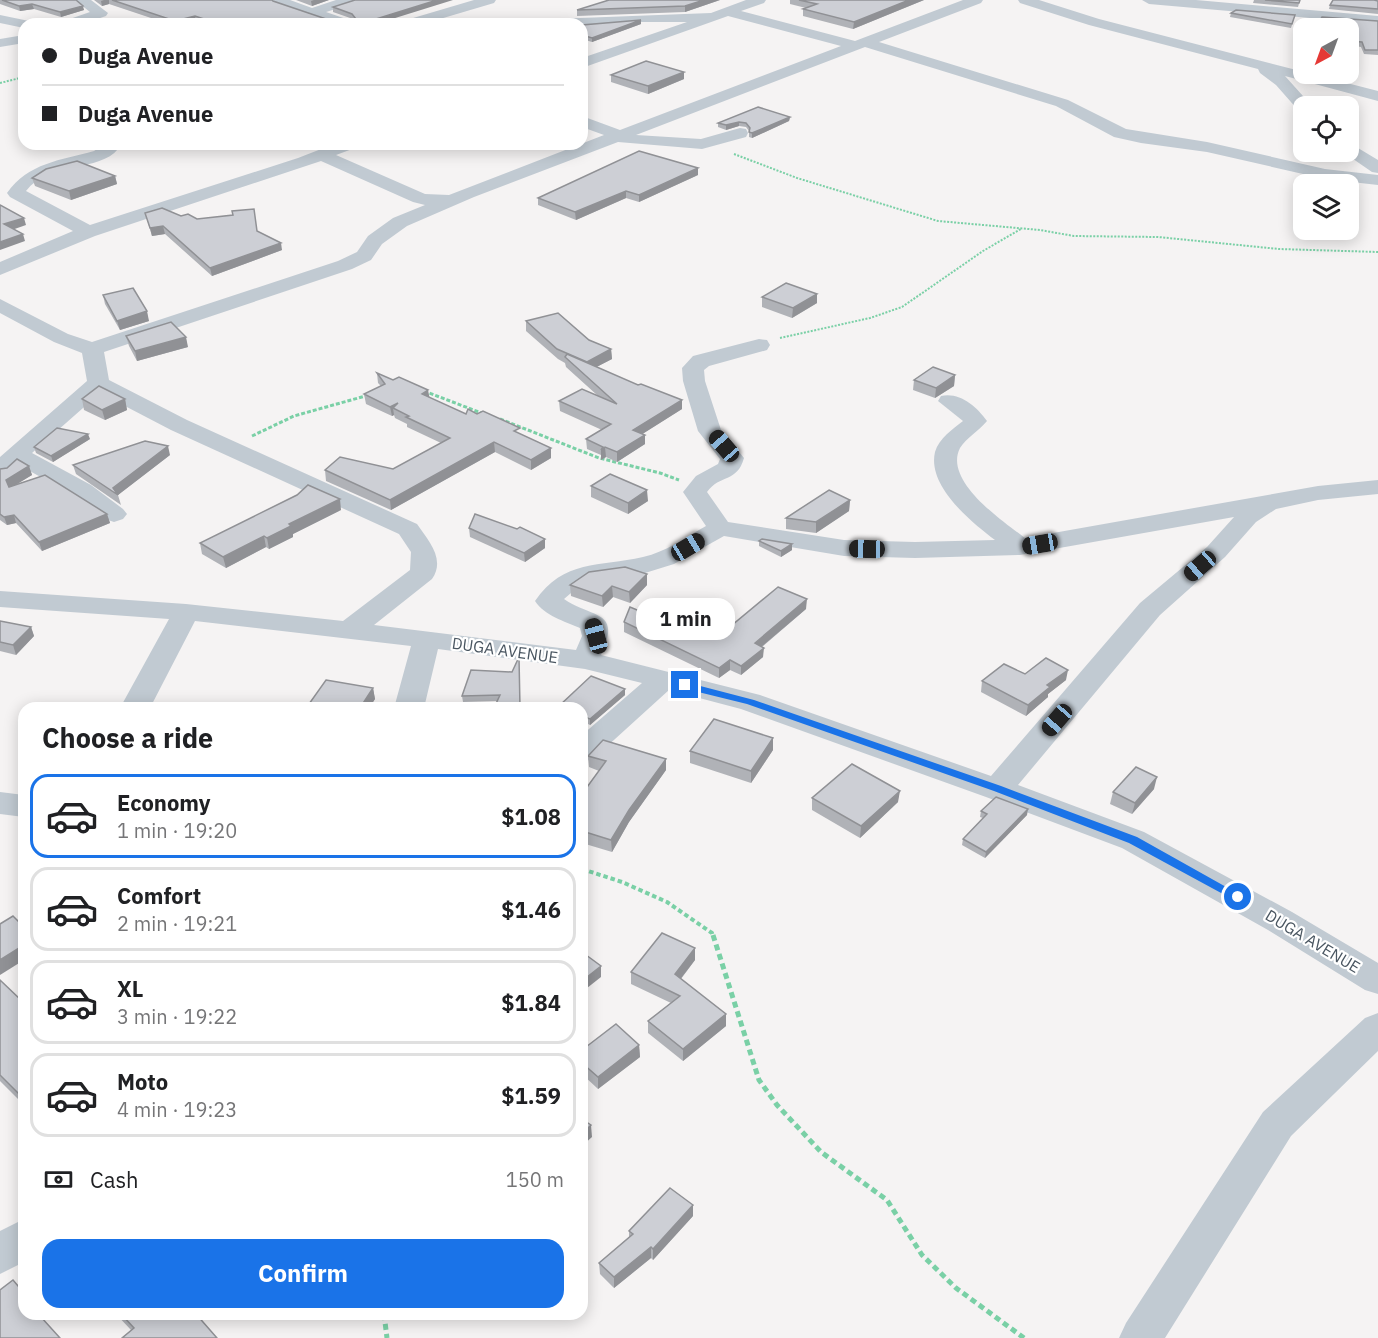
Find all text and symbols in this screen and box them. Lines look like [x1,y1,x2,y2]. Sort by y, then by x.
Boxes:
north arrow [1293,18,1359,84]
map controls [1293,18,1359,240]
text: Duga Avenue [78,41,213,70]
button: locate [1293,96,1359,162]
text: Duga Avenue [78,99,213,128]
button: layers [1293,174,1359,240]
car [705,427,743,465]
car [668,530,708,564]
car [1021,532,1059,556]
car [849,540,885,558]
car [1181,547,1219,585]
callout: 1 min [636,598,734,640]
text: 1 min [659,605,712,632]
car [583,616,609,656]
street label: DUGA AVENUE [451,633,559,667]
route end [671,671,698,698]
car [1038,701,1076,739]
text: Choose a ride [42,720,213,755]
text: Economy [117,788,211,817]
icon: car [45,789,99,843]
text: $1.08 [501,802,561,831]
text: 1 min · 19:20 [117,817,237,844]
text: Comfort [117,881,201,910]
icon: car [45,882,99,936]
route start [1224,883,1251,910]
text: $1.46 [501,895,561,924]
street label: DUGA AVENUE [1262,905,1364,977]
text: 2 min · 19:21 [117,910,237,937]
text: XL [117,974,143,1003]
icon: car [45,975,99,1029]
text: $1.84 [501,988,561,1017]
text: 3 min · 19:22 [117,1003,237,1030]
text: Moto [117,1067,168,1096]
icon: car [45,1068,99,1122]
text: $1.59 [501,1081,561,1110]
text: 4 min · 19:23 [117,1096,237,1123]
icon: cash [42,1163,75,1196]
text: Cash [90,1165,139,1194]
text: 150 m [506,1166,564,1193]
button: Confirm [42,1239,564,1308]

